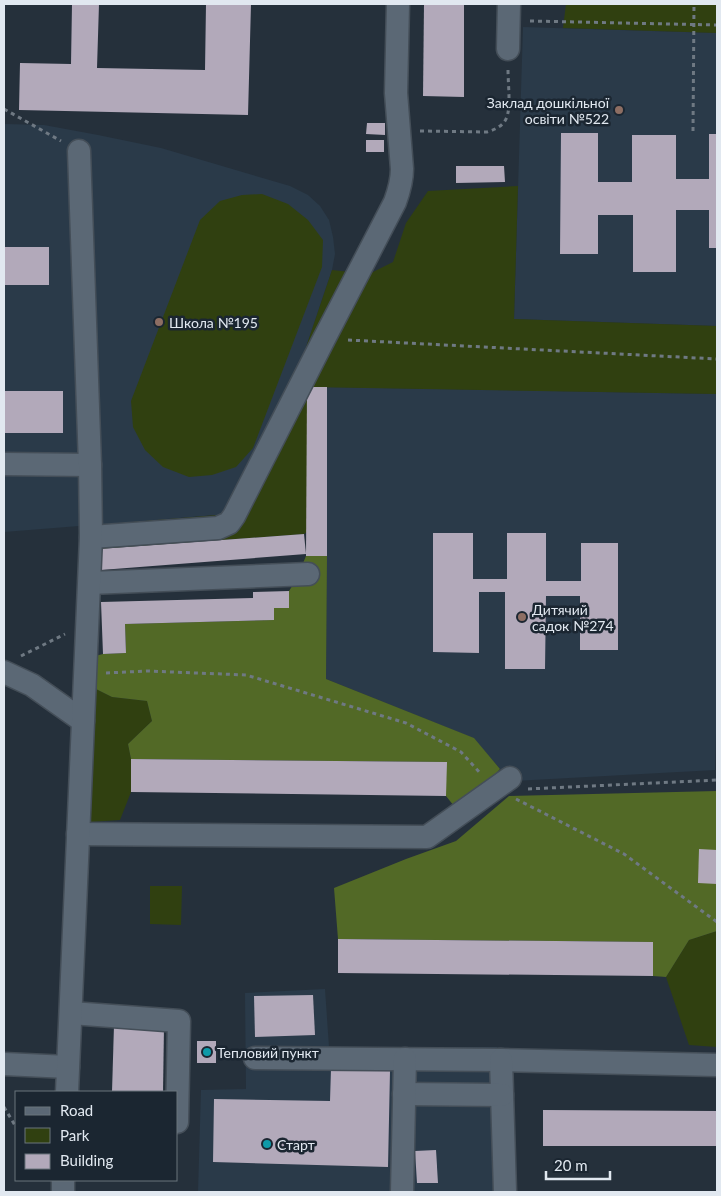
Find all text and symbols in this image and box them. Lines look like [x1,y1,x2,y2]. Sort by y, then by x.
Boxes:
place label: Заклад дошкільної освіти №522 [487,94,610,127]
marker: Заклад дошкільної освіти №522 [613,104,625,116]
place label: Школа №195 [169,314,258,331]
marker: Школа №195 [153,316,165,328]
place label: Дитячий садок №274 [532,601,614,634]
marker: Дитячий садок №274 [516,611,528,623]
place label: Тепловий пункт [217,1044,319,1061]
marker: Тепловий пункт [201,1046,213,1058]
legend [15,1091,178,1181]
text: Road [60,1101,93,1119]
text: Park [60,1126,90,1144]
place label: Старт [277,1136,315,1153]
marker: Старт [261,1138,273,1150]
scale bar [546,1148,610,1180]
text: Building [60,1151,113,1169]
text: 20 m [554,1156,588,1174]

